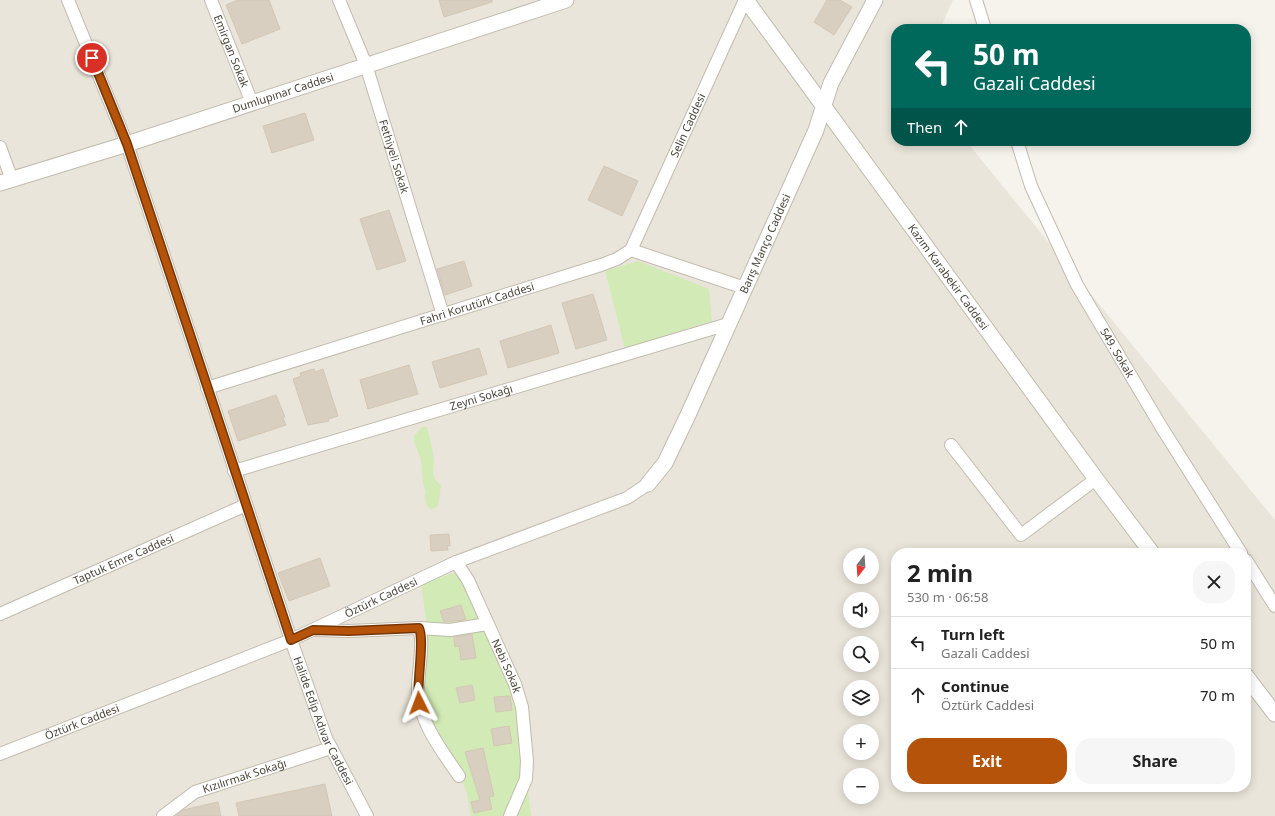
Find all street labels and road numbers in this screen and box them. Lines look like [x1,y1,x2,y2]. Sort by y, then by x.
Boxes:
street label: Emirgan Sokak [211,12,253,90]
street label: Dumlupınar Caddesi [230,69,335,116]
street label: Selin Caddesi [666,91,708,159]
street label: Fethiyeli Sokak [376,117,413,195]
street label: Barış Manço Caddesi [736,191,793,296]
street label: Kazım Karabekir Caddesi [905,221,993,333]
street label: Fahri Korutürk Caddesi [418,278,536,328]
street label: 549. Sokak [1097,325,1138,380]
street label: Zeyni Sokağı [448,381,514,413]
street label: Taptuk Emre Caddesi [71,530,176,588]
street label: Öztürk Caddesi [342,573,420,621]
street label: Nebi Sokak [489,636,525,695]
street label: Halide Edip Adıvar Caddesi [290,654,357,787]
street label: Öztürk Caddesi [42,700,121,743]
street label: Kızılırmak Sokağı [200,755,288,796]

